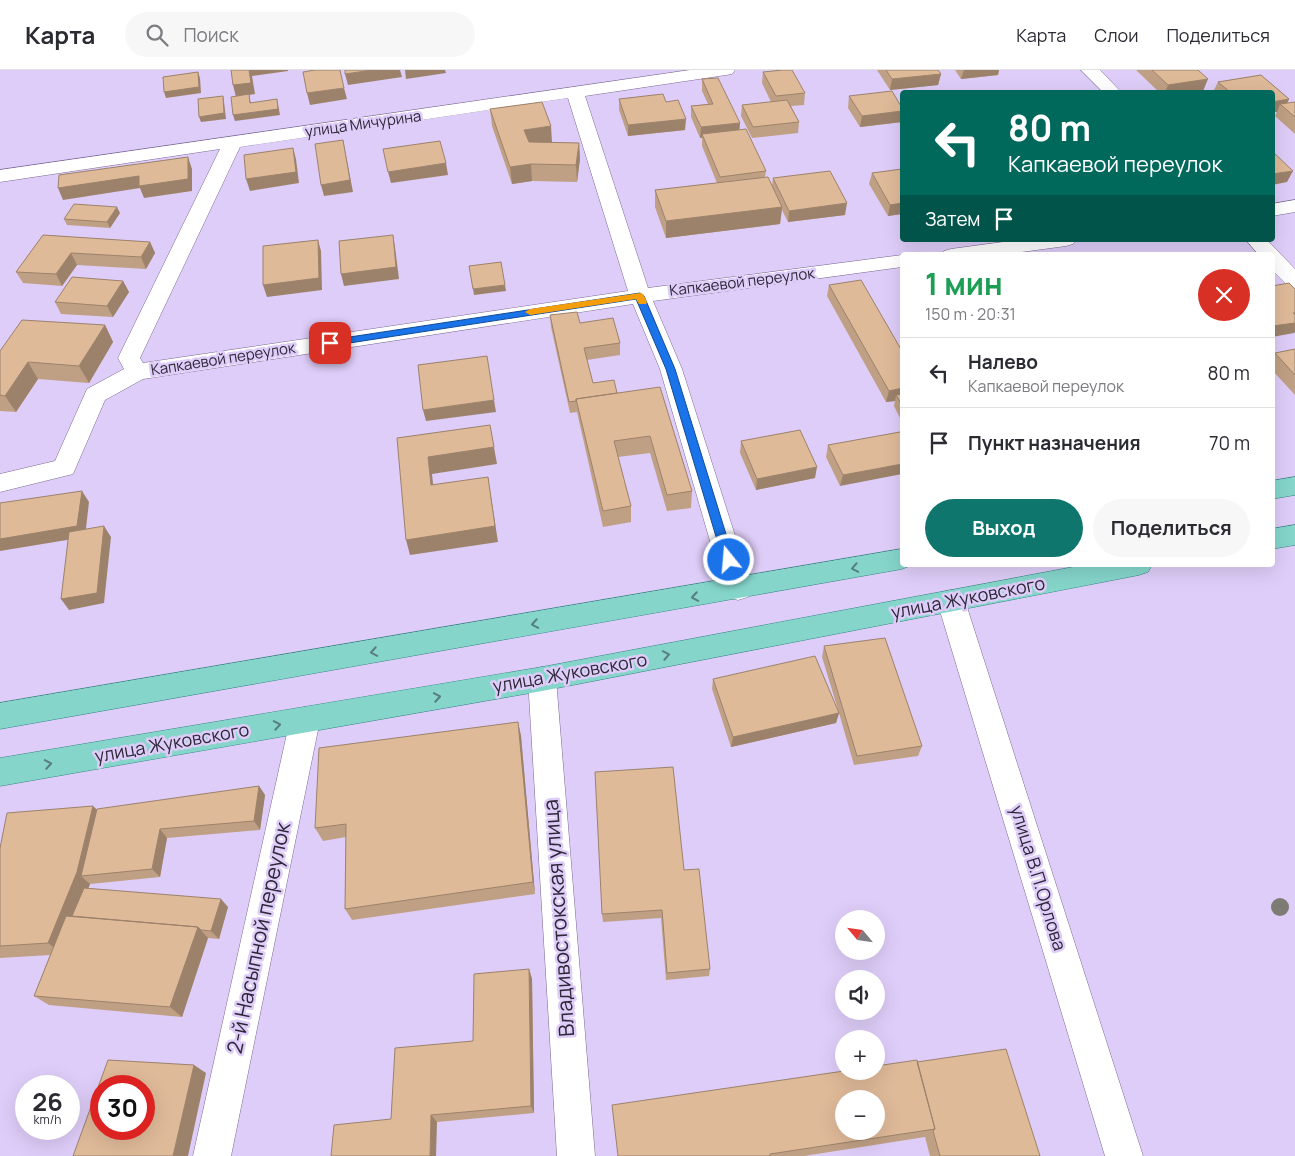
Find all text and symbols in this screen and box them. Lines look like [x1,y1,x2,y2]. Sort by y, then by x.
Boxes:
search box [125,12,475,57]
text: Карта [25,18,95,51]
icon: search [143,21,171,49]
text: Поиск [183,22,239,48]
text: Карта [1016,23,1066,47]
text: Слои [1094,23,1138,47]
text: Поделиться [1166,23,1270,47]
text: 80 m [1008,104,1091,152]
street label: улица Мичурина [303,105,422,142]
icon: left [925,110,990,175]
text: Капкаевой переулок [1008,149,1222,179]
icon: arrive [990,205,1018,233]
text: Затем [925,206,980,232]
street label: Капкаевой переулок [668,262,816,301]
text: 1 мин [925,263,1003,304]
button: close [1198,269,1250,321]
text: 150 m · 20:31 [925,303,1016,325]
pin [309,322,351,364]
icon: arrive [316,329,344,357]
street label: Капкаевой переулок [149,337,297,380]
text: Налево [968,349,1038,375]
icon: left [925,359,953,387]
text: 80 m [1207,360,1250,386]
text: Капкаевой переулок [968,375,1124,397]
icon: arrive [925,429,953,457]
text: Пункт назначения [968,430,1141,456]
text: 70 m [1209,430,1250,456]
button: Выход [925,499,1083,557]
button: Поделиться [1093,499,1250,557]
position arrow [702,533,754,585]
one-way arrow [850,562,859,572]
street label: улица Жуковского [889,570,1047,624]
one-way arrow [690,591,699,601]
one-way arrow [530,619,539,629]
one-way arrow [370,646,379,656]
street label: улица Жуковского [491,647,649,697]
one-way arrow [662,651,670,661]
one-way arrow [433,693,442,703]
street label: улица Жуковского [93,717,251,767]
one-way arrow [273,720,282,730]
one-way arrow [44,759,52,769]
street label: Владивостокская улица [536,798,580,1038]
street label: улица В.П.Орлова [1005,802,1072,953]
street label: 2-й Насыпной переулок [220,819,296,1056]
north arrow [835,910,885,960]
map controls [835,910,885,1140]
button: sound [835,970,885,1020]
button: + [835,1030,885,1080]
speed limit sign: 30 [90,1075,155,1140]
text: 26 [32,1084,63,1119]
button: − [835,1090,885,1140]
text: km/h [34,1111,61,1128]

